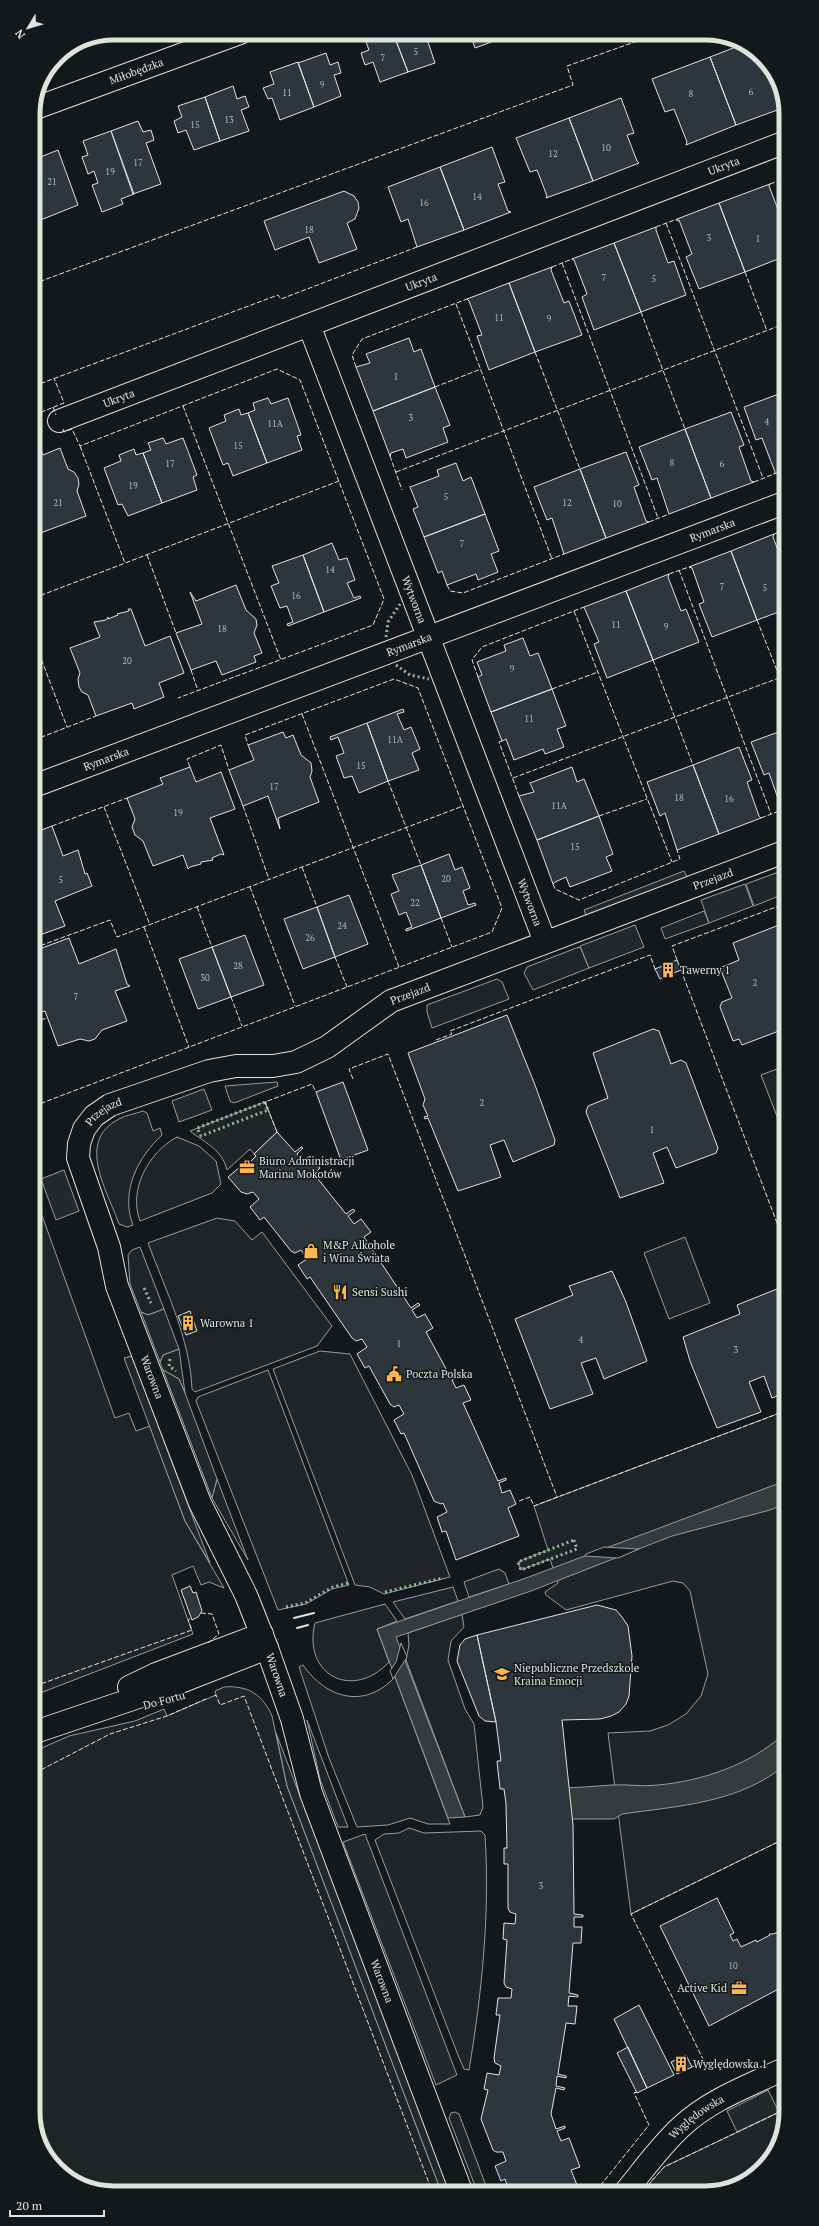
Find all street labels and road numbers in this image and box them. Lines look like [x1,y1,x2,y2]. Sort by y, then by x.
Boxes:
street label: Miłobędzka [107,55,166,87]
street label: Ukryta [706,153,742,178]
street label: Ukryta [403,269,439,294]
street label: Ukryta [101,385,137,410]
street label: Rymarska [688,515,737,545]
street label: Wytworna [399,574,430,626]
street label: Rymarska [384,629,434,659]
street label: Rymarska [81,744,131,774]
street label: Przejazd [691,865,735,893]
street label: Wytworna [514,877,545,928]
street label: Przejazd [388,980,432,1008]
street label: Przejazd [82,1094,124,1129]
street label: Warowna [137,1353,167,1401]
street label: Warowna [263,1651,291,1699]
street label: Do Fortu [141,1687,187,1712]
street label: Warowna [367,1957,397,2005]
street label: Wyględowska [666,2091,727,2142]

